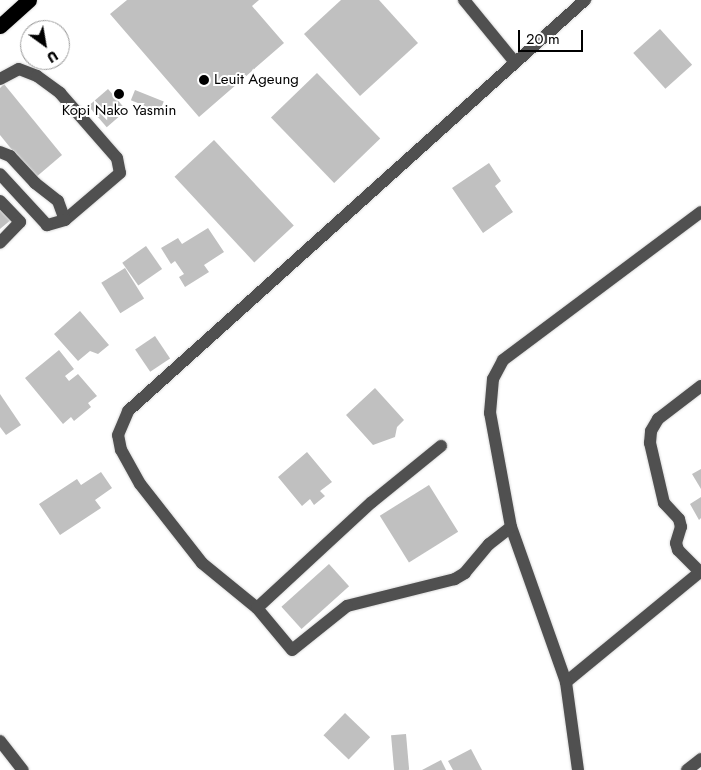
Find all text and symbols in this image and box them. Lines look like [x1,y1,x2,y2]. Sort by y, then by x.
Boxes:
north arrow [20,20,70,70]
scale bar [521,20,586,52]
text: 20 m [526,28,560,50]
text: U [43,46,62,68]
place label: Leuit Ageung [214,71,299,89]
marker: Leuit Ageung [198,74,210,86]
marker: Kopi Nako Yasmin [113,88,125,100]
place label: Kopi Nako Yasmin [62,102,176,120]

